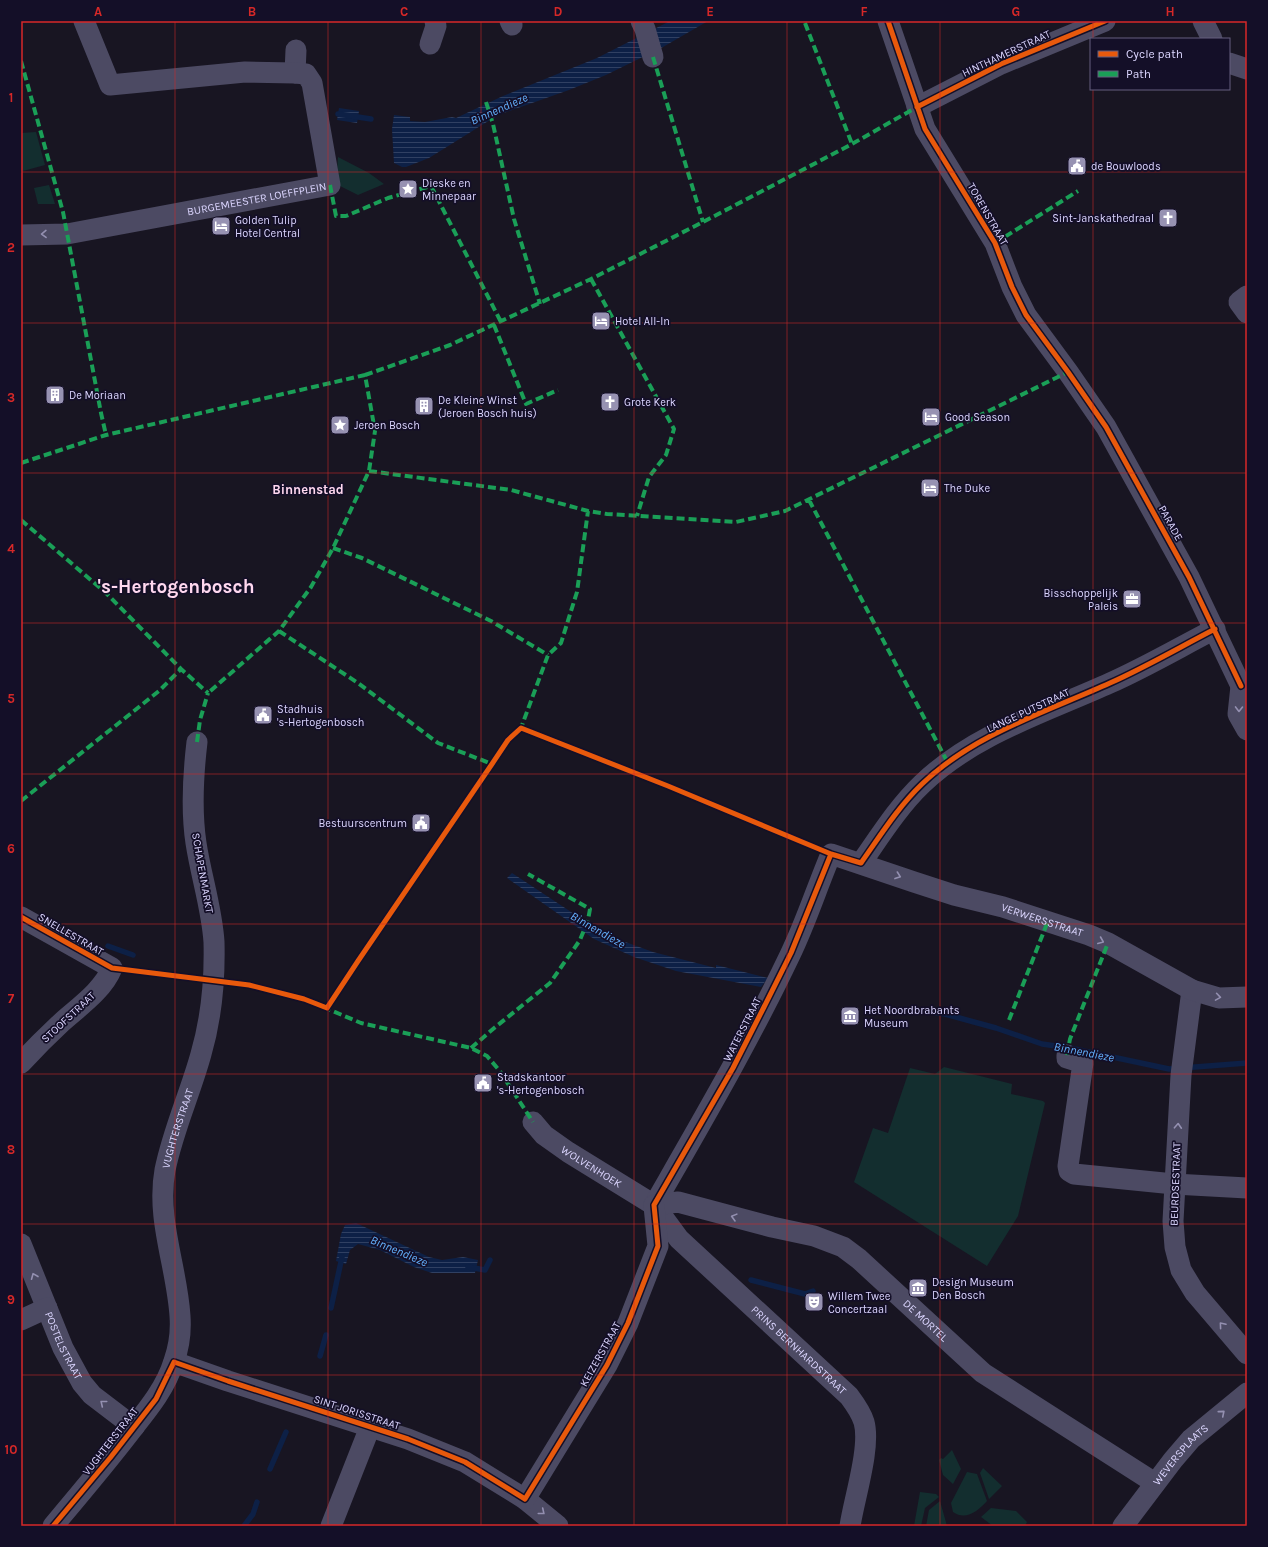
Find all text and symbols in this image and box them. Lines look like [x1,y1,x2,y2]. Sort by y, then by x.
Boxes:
text: A [94,4,102,19]
text: B [248,4,256,19]
text: C [400,4,408,19]
text: D [554,4,563,19]
text: E [706,4,714,19]
text: F [860,4,868,19]
text: G [1012,4,1020,19]
text: H [1165,4,1175,19]
street label: HINTHAMERSTRAAT [960,27,1053,80]
legend [1090,38,1230,90]
text: Cycle path [1126,47,1183,61]
text: Path [1126,67,1151,81]
text: 1 [9,90,13,105]
water label: Binnendieze [468,90,530,128]
public building icon: de Bouwloods [1066,155,1088,177]
place label: de Bouwloods [1091,160,1161,173]
place label: Dieske en Minnepaar [422,177,476,203]
place icon: Dieske en Minnepaar [397,178,419,200]
street label: BURGEMEESTER LOEFFPLEIN [186,180,328,218]
street label: TORENSTRAAT [965,181,1011,248]
church icon: Sint-Janskathedraal [1157,207,1179,229]
place label: Sint-Janskathedraal [1052,212,1154,225]
place label: Golden Tulip Hotel Central [235,214,300,240]
hotel icon: Golden Tulip Hotel Central [210,215,232,237]
one-way arrow [41,230,47,238]
text: 2 [7,240,15,255]
hotel icon: Hotel All-In [590,310,612,332]
place label: Hotel All-In [615,315,670,328]
building icon: De Moriaan [44,384,66,406]
place label: De Moriaan [69,389,126,402]
text: 3 [7,390,15,405]
church icon: Grote Kerk [599,391,621,413]
place label: De Kleine Winst (Jeroen Bosch huis) [438,394,537,420]
building icon: De Kleine Winst (Jeroen Bosch huis) [413,395,435,417]
place label: Grote Kerk [624,396,676,409]
hotel icon: Good Season [920,406,942,428]
place label: Good Season [945,411,1010,424]
place icon: Jeroen Bosch [329,414,351,436]
place label: Jeroen Bosch [354,419,420,432]
hotel icon: The Duke [919,477,941,499]
district label: Binnenstad [272,482,344,497]
place label: The Duke [944,482,991,495]
street label: PARADE [1156,503,1186,543]
text: 4 [7,541,15,556]
district label: 's-Hertogenbosch [97,576,255,598]
place label: Bisschoppelijk Paleis [1043,587,1118,613]
office icon: Bisschoppelijk Paleis [1121,588,1143,610]
street label: LANGE PUTSTRAAT [985,685,1072,735]
text: 5 [7,691,15,706]
place label: Stadhuis 's-Hertogenbosch [277,703,364,729]
public building icon: Stadhuis 's-Hertogenbosch [252,704,274,726]
one-way arrow [1235,706,1243,712]
public building icon: Bestuurscentrum [410,812,432,834]
place label: Bestuurscentrum [318,817,407,830]
street label: SCHAPENMARKT [189,832,216,915]
text: 6 [7,841,15,856]
one-way arrow [894,871,901,880]
street label: VERWERSSTRAAT [999,901,1085,940]
water label: Binnendieze [568,909,628,952]
street label: SNELLESTRAAT [36,910,106,959]
one-way arrow [1098,936,1105,944]
street label: STOOFSTRAAT [39,989,98,1046]
text: 7 [8,991,15,1006]
one-way arrow [1214,992,1221,1001]
street label: WATERSTRAAT [721,994,764,1064]
place label: Het Noordbrabants Museum [864,1004,960,1030]
museum icon: Het Noordbrabants Museum [839,1005,861,1027]
water label: Binnendieze [1053,1039,1116,1065]
place label: Stadskantoor 's-Hertogenbosch [497,1071,584,1097]
public building icon: Stadskantoor 's-Hertogenbosch [472,1072,494,1094]
street label: VUGHTERSTRAAT [159,1087,197,1170]
one-way arrow [1173,1123,1182,1129]
text: 8 [7,1142,15,1157]
street label: BEURDSESTRAAT [1168,1142,1183,1226]
street label: WOLVENHOEK [558,1143,624,1191]
one-way arrow [731,1213,738,1222]
water label: Binnendieze [368,1233,430,1270]
one-way arrow [31,1273,39,1281]
place label: Design Museum Den Bosch [932,1276,1014,1302]
museum icon: Design Museum Den Bosch [907,1277,929,1299]
place label: Willem Twee Concertzaal [828,1290,891,1316]
theatre icon: Willem Twee Concertzaal [803,1291,825,1313]
text: 9 [7,1292,15,1307]
street label: DE MORTEL [900,1297,951,1345]
street label: PRINS BERNHARDSTRAAT [749,1303,849,1397]
street label: POSTELSTRAAT [42,1310,85,1382]
street label: KEIZERSTRAAT [577,1319,624,1389]
one-way arrow [1219,1322,1226,1329]
street label: SINT JORISSTRAAT [312,1392,402,1433]
one-way arrow [100,1401,107,1408]
street label: VUGHTERSTRAAT [80,1404,141,1478]
one-way arrow [1217,1411,1225,1418]
street label: WEVERSPLAATS [1150,1421,1211,1488]
text: 10 [5,1442,17,1457]
one-way arrow [538,1508,545,1515]

